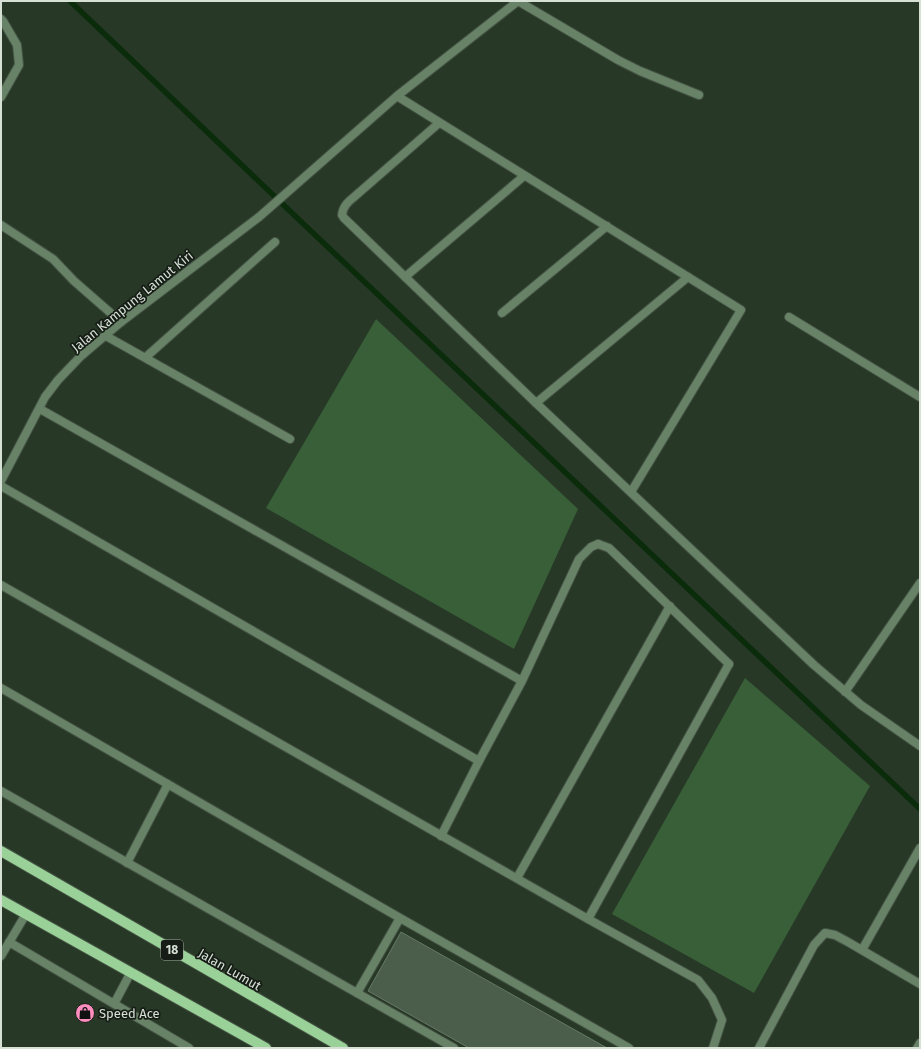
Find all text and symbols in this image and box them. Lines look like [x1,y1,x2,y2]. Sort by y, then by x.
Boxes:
street label: Jalan Kampung Lamut Kiri [69,248,196,355]
road number: 18 [161,940,183,960]
street label: Jalan Lumut [196,945,264,994]
shop icon: Speed Ace [74,1002,96,1024]
place label: Speed Ace [99,1006,160,1021]

